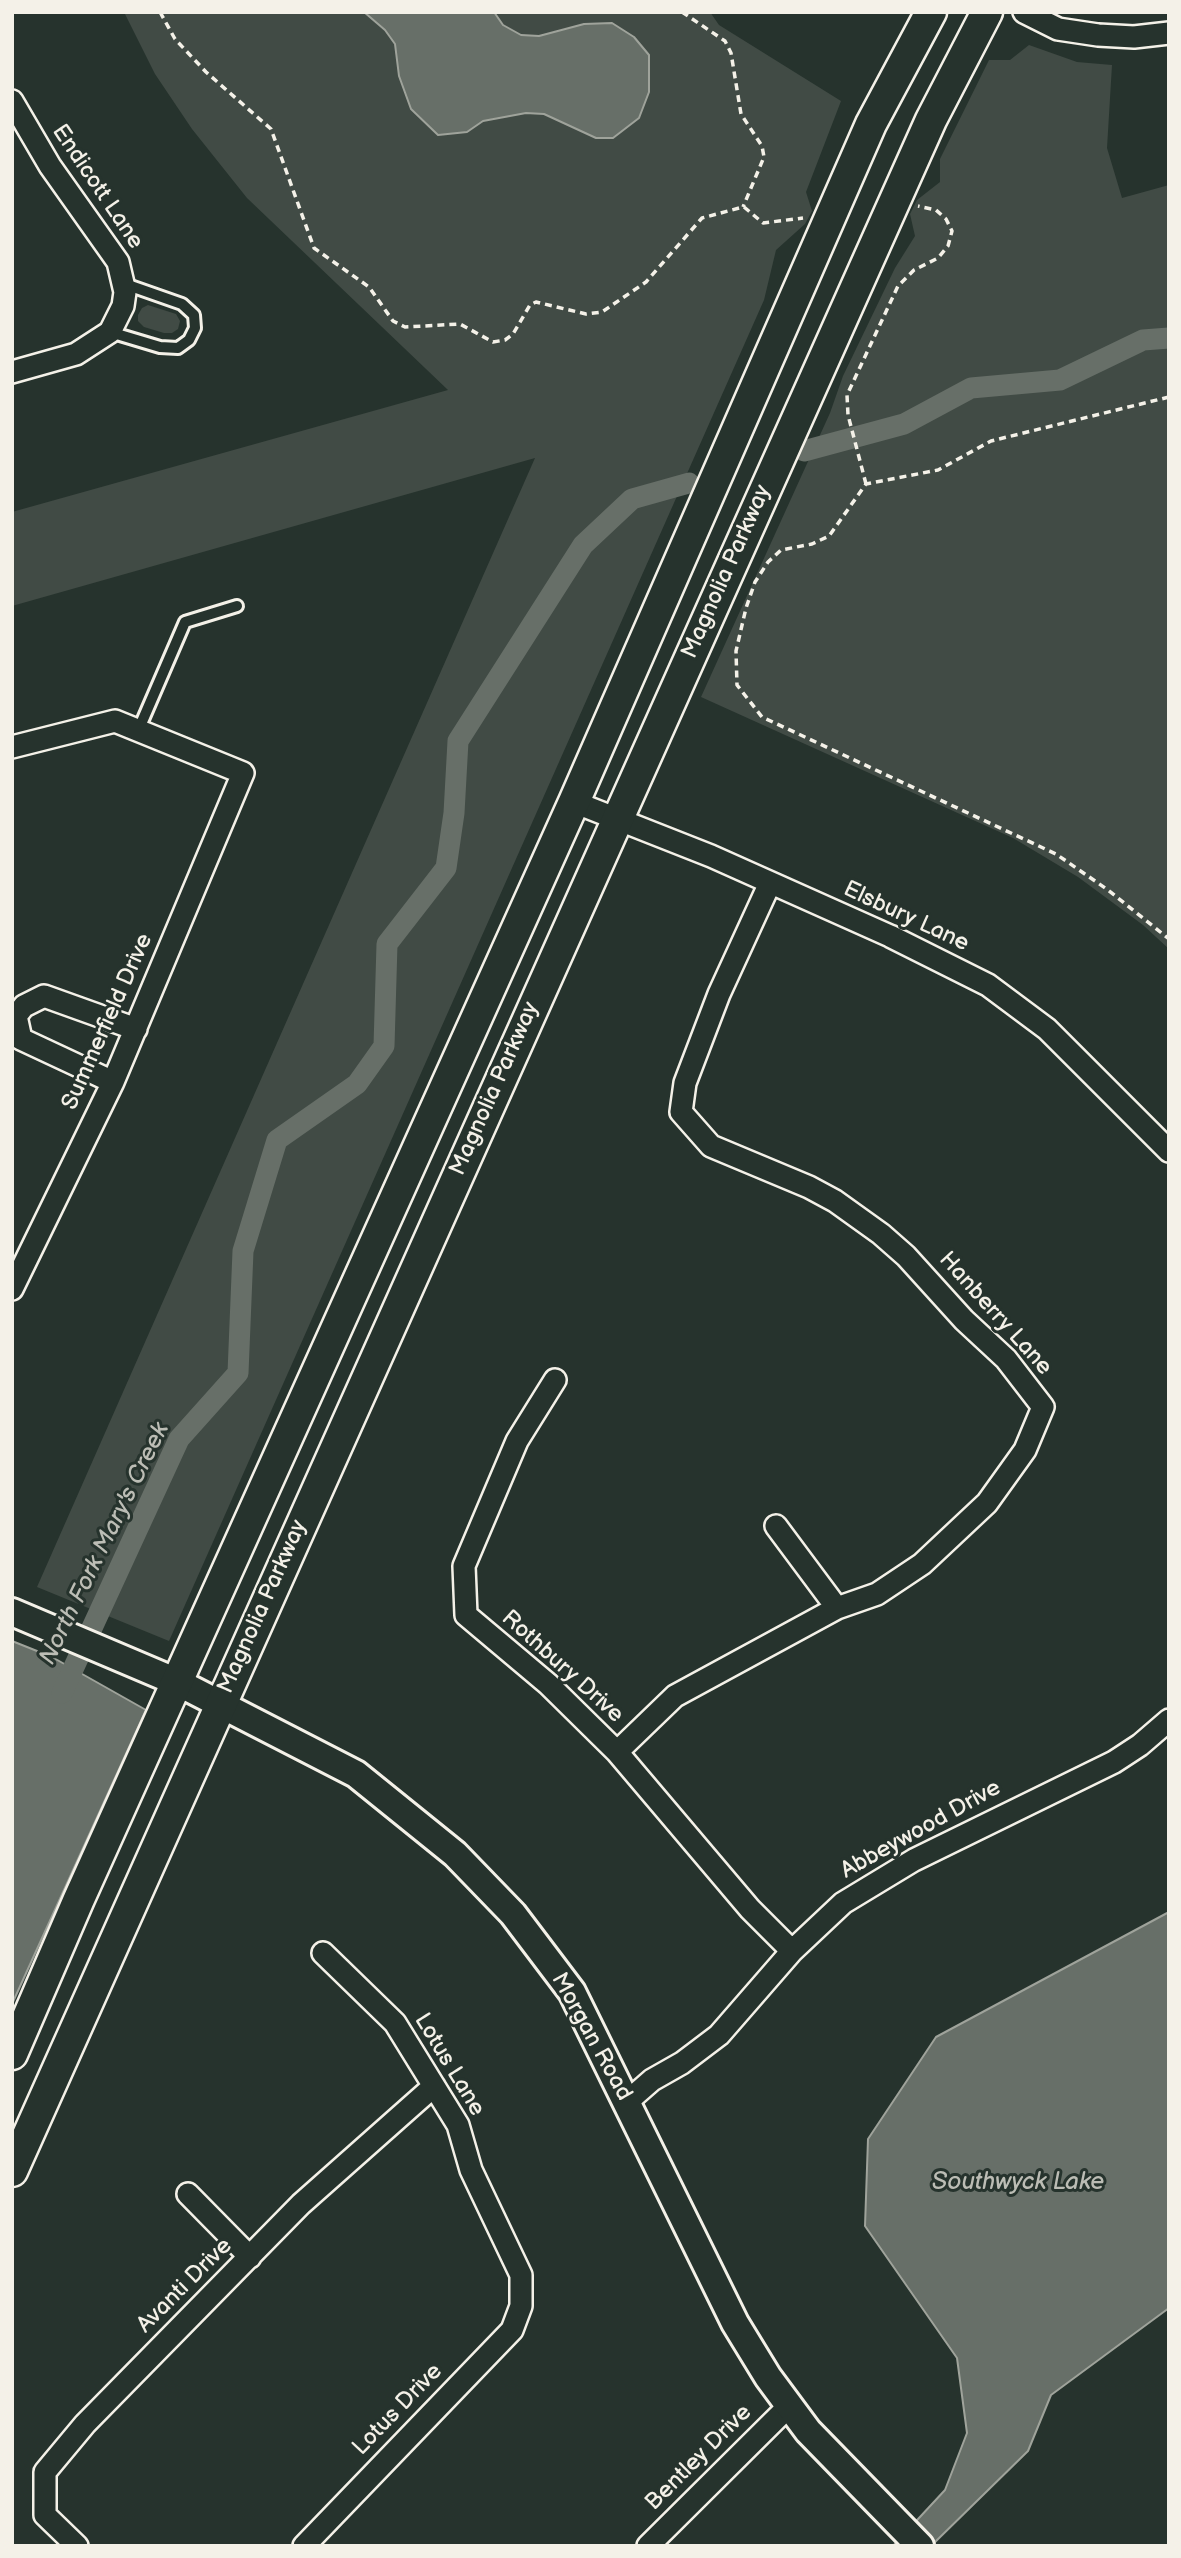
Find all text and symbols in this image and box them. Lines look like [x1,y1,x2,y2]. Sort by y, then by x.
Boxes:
street label: Endicott Lane [45,120,149,254]
street label: Magnolia Parkway [676,481,778,663]
street label: Elsbury Lane [839,876,973,958]
street label: Summerfield Drive [57,930,159,1114]
street label: Magnolia Parkway [444,998,546,1180]
street label: Hanberry Lane [933,1247,1057,1381]
water label: North Fork Mary's Creek [34,1418,176,1670]
street label: Magnolia Parkway [212,1516,314,1698]
street label: Rothbury Drive [495,1605,629,1729]
street label: Abbeywood Drive [836,1775,1006,1885]
street label: Morgan Road [545,1968,637,2106]
street label: Lotus Lane [408,2009,490,2121]
water label: Southwyck Lake [932,2169,1104,2197]
street label: Avanti Drive [132,2233,238,2339]
street label: Lotus Drive [348,2358,448,2462]
street label: Bentley Drive [640,2399,758,2517]

